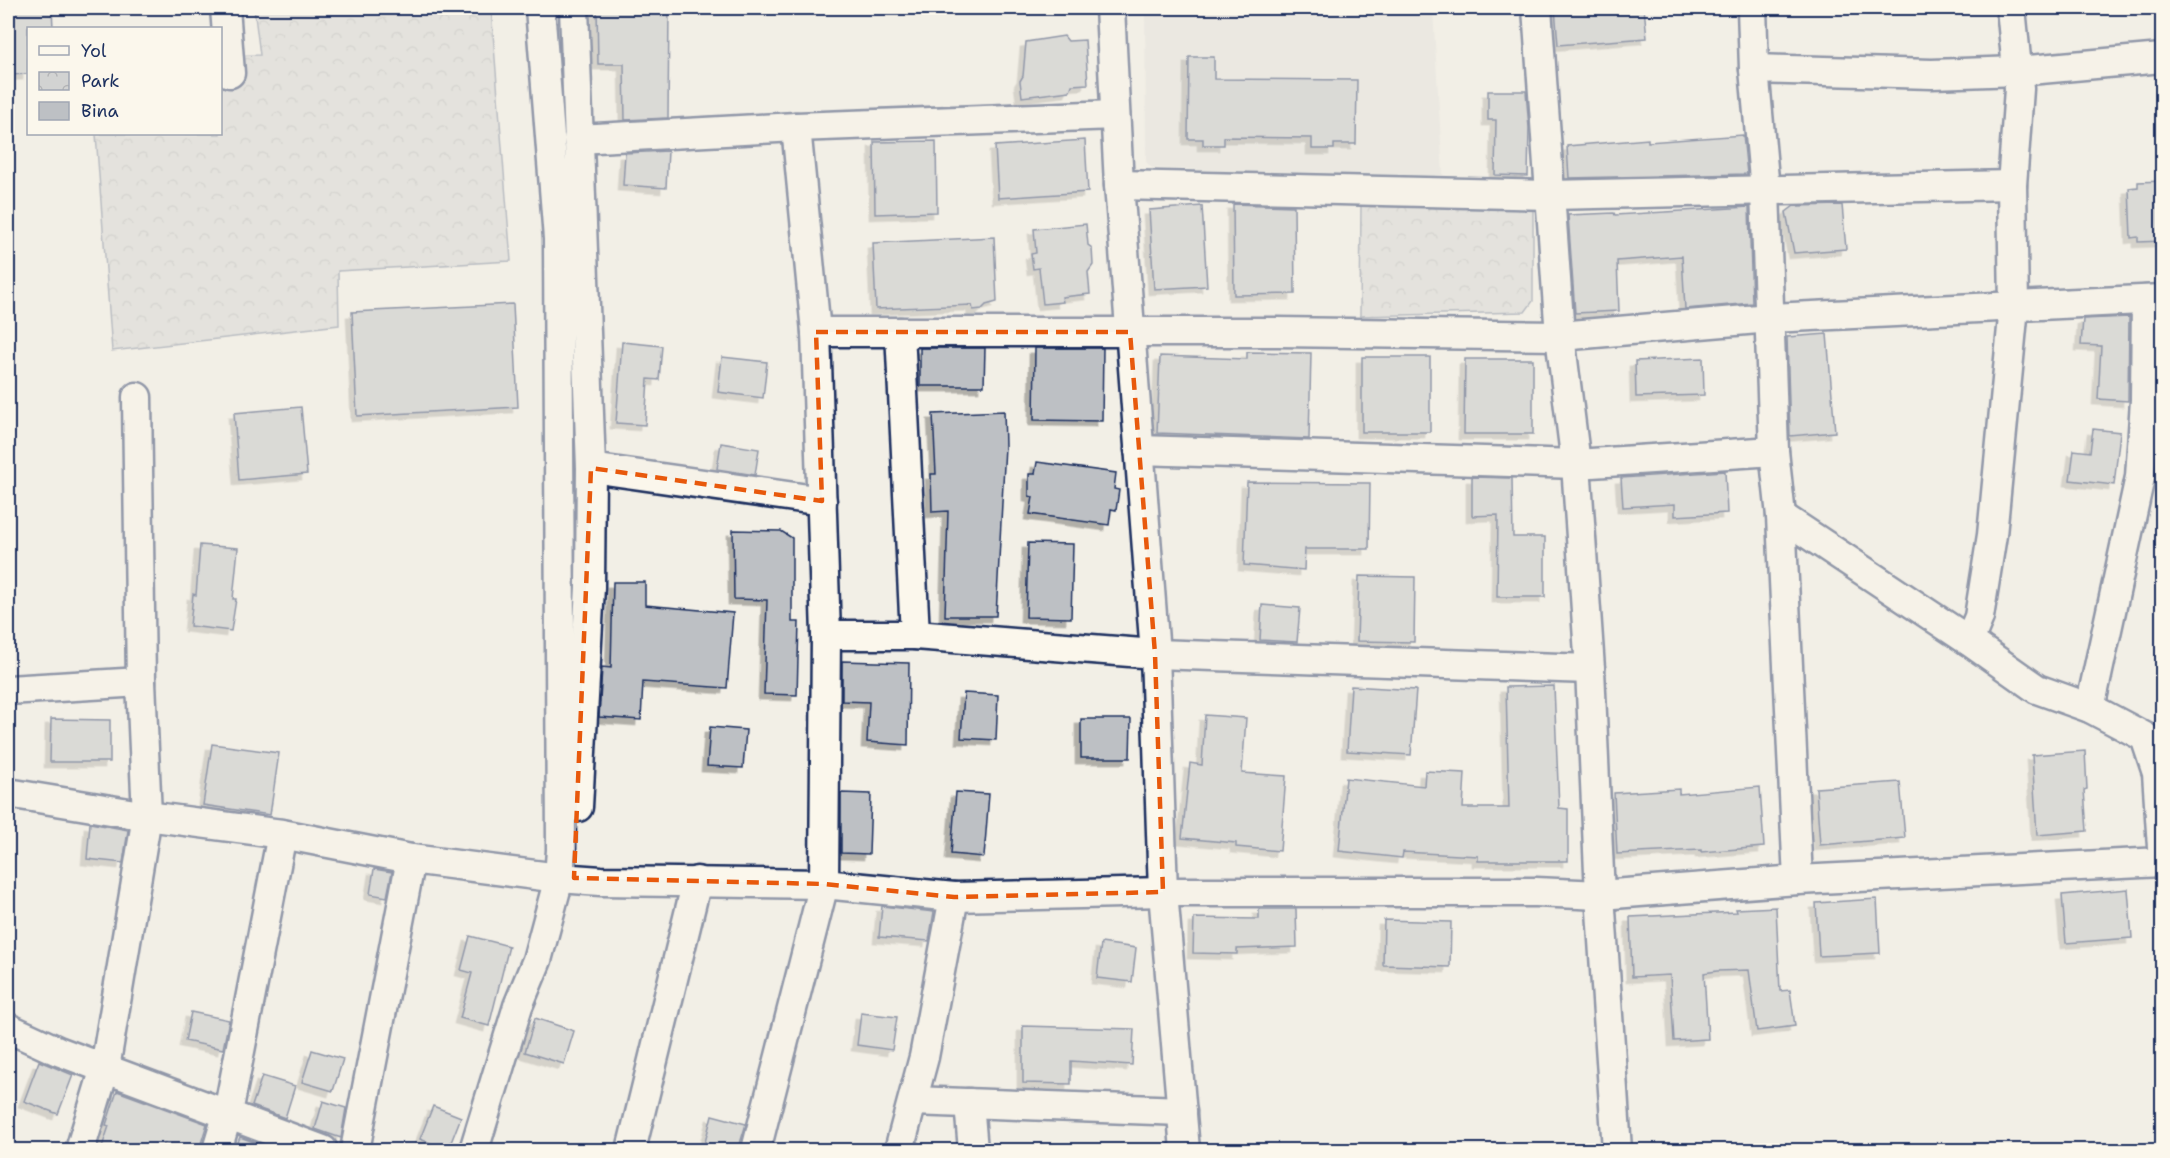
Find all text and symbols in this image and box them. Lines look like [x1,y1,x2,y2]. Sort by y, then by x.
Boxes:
legend [27,27,222,135]
text: Yol [81,39,107,63]
text: Park [81,69,120,93]
text: Bina [81,99,119,123]

